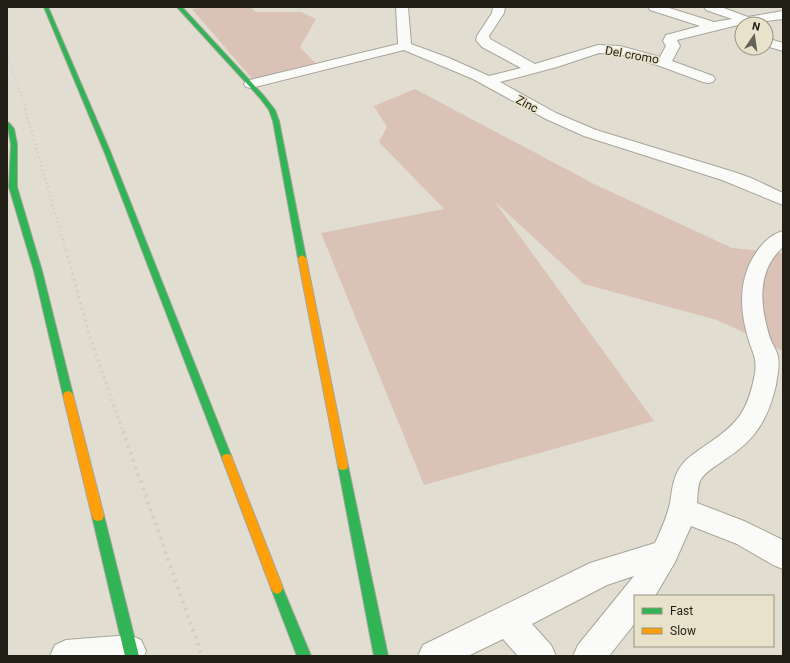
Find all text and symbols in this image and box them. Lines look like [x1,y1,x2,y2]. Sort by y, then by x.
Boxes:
north arrow [734,16,774,56]
text: N [751,20,762,34]
street label: Del cromo [604,43,660,67]
street label: Zinc [514,92,540,116]
legend [634,595,774,647]
text: Fast [670,604,693,618]
text: Slow [670,624,696,638]

